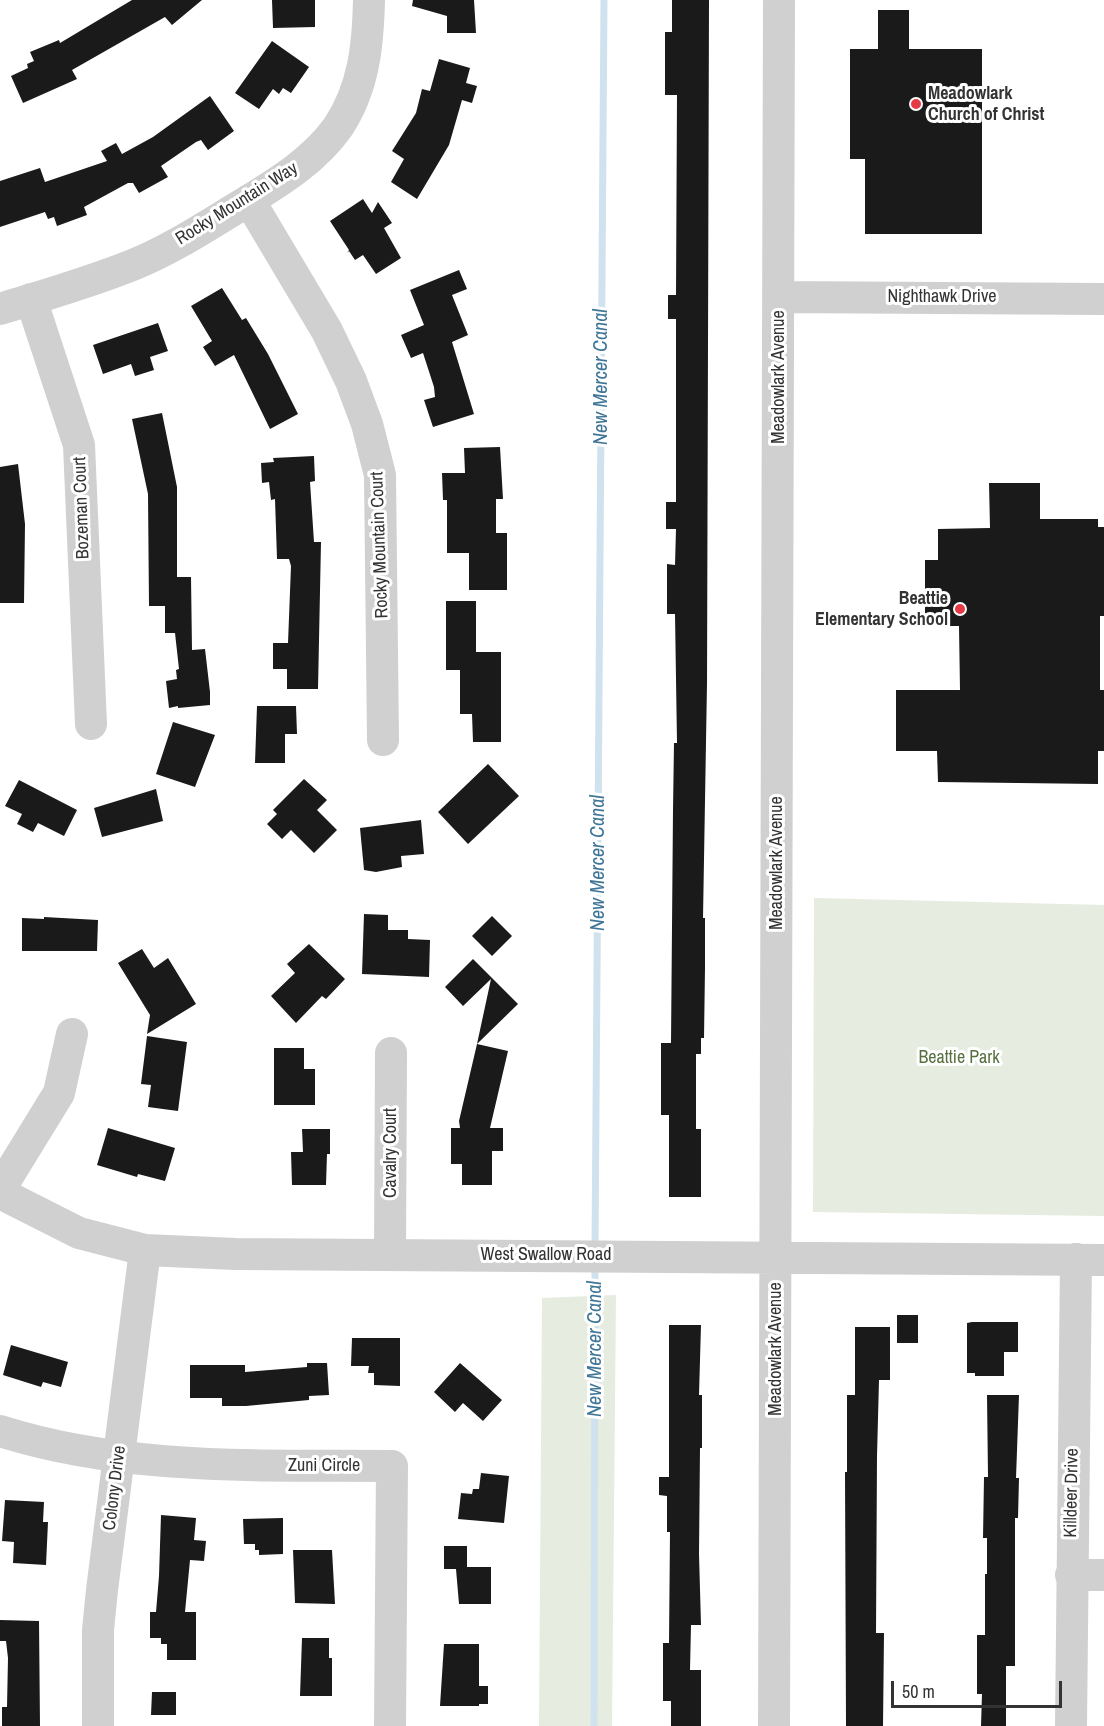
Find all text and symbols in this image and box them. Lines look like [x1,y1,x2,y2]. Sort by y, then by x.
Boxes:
place label: Meadowlark Church of Christ [928,83,1044,125]
marker: Meadowlark Church of Christ [909,97,923,111]
street label: Rocky Mountain Way [172,158,302,250]
street label: Nighthawk Drive [887,286,997,308]
water label: New Mercer Canal [590,309,614,445]
street label: Meadowlark Avenue [768,310,790,444]
street label: Bozeman Court [69,456,95,560]
street label: Rocky Mountain Court [367,471,393,619]
place label: Beattie Elementary School [815,588,948,630]
marker: Beattie Elementary School [953,602,967,616]
water label: New Mercer Canal [587,795,611,931]
street label: Meadowlark Avenue [766,796,788,930]
park label: Beattie Park [918,1047,1000,1069]
street label: Cavalry Court [380,1108,402,1198]
street label: West Swallow Road [481,1244,611,1266]
water label: New Mercer Canal [584,1281,608,1417]
street label: Meadowlark Avenue [765,1282,787,1416]
street label: Colony Drive [99,1444,131,1532]
street label: Killdeer Drive [1060,1448,1084,1538]
street label: Zuni Circle [288,1455,360,1477]
scale bar [894,1669,1065,1707]
text: 50 m [902,1679,935,1704]

